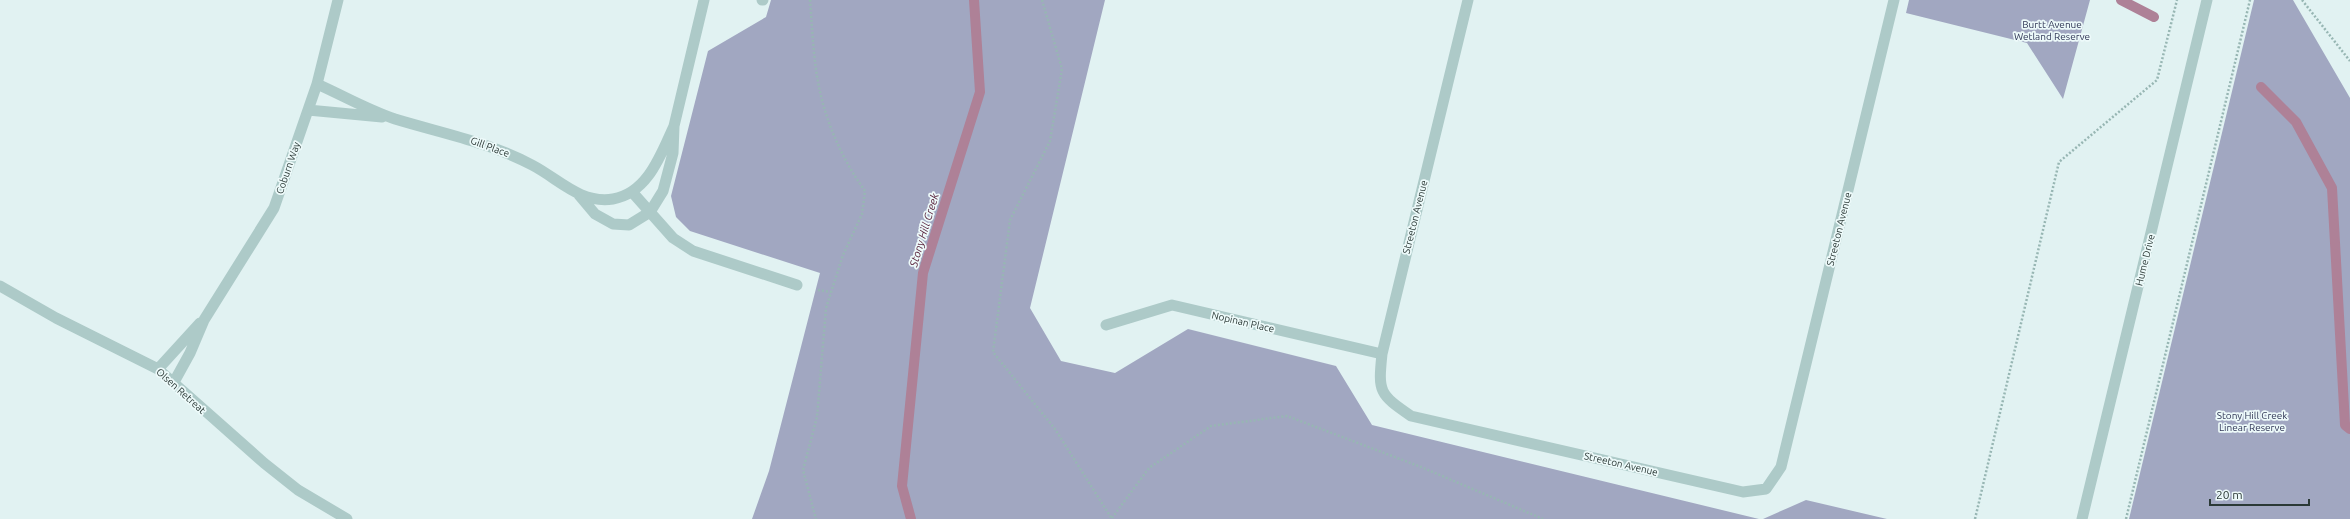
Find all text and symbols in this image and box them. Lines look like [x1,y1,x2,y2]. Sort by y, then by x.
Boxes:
park label: Burtt Avenue Wetland Reserve [2014,19,2090,42]
street label: Gill Place [469,135,511,159]
street label: Coburn Way [274,140,302,195]
street label: Streeton Avenue [1401,179,1429,255]
water label: Stony Hill Creek [907,191,941,269]
street label: Streeton Avenue [1825,191,1853,267]
street label: Hume Drive [2133,233,2157,287]
street label: Nopinan Place [1211,309,1275,335]
street label: Olsen Retreat [154,366,208,416]
park label: Stony Hill Creek Linear Reserve [2217,410,2287,433]
street label: Streeton Avenue [1583,450,1659,478]
scale bar [2210,481,2309,507]
text: 20 m [2216,488,2243,501]

